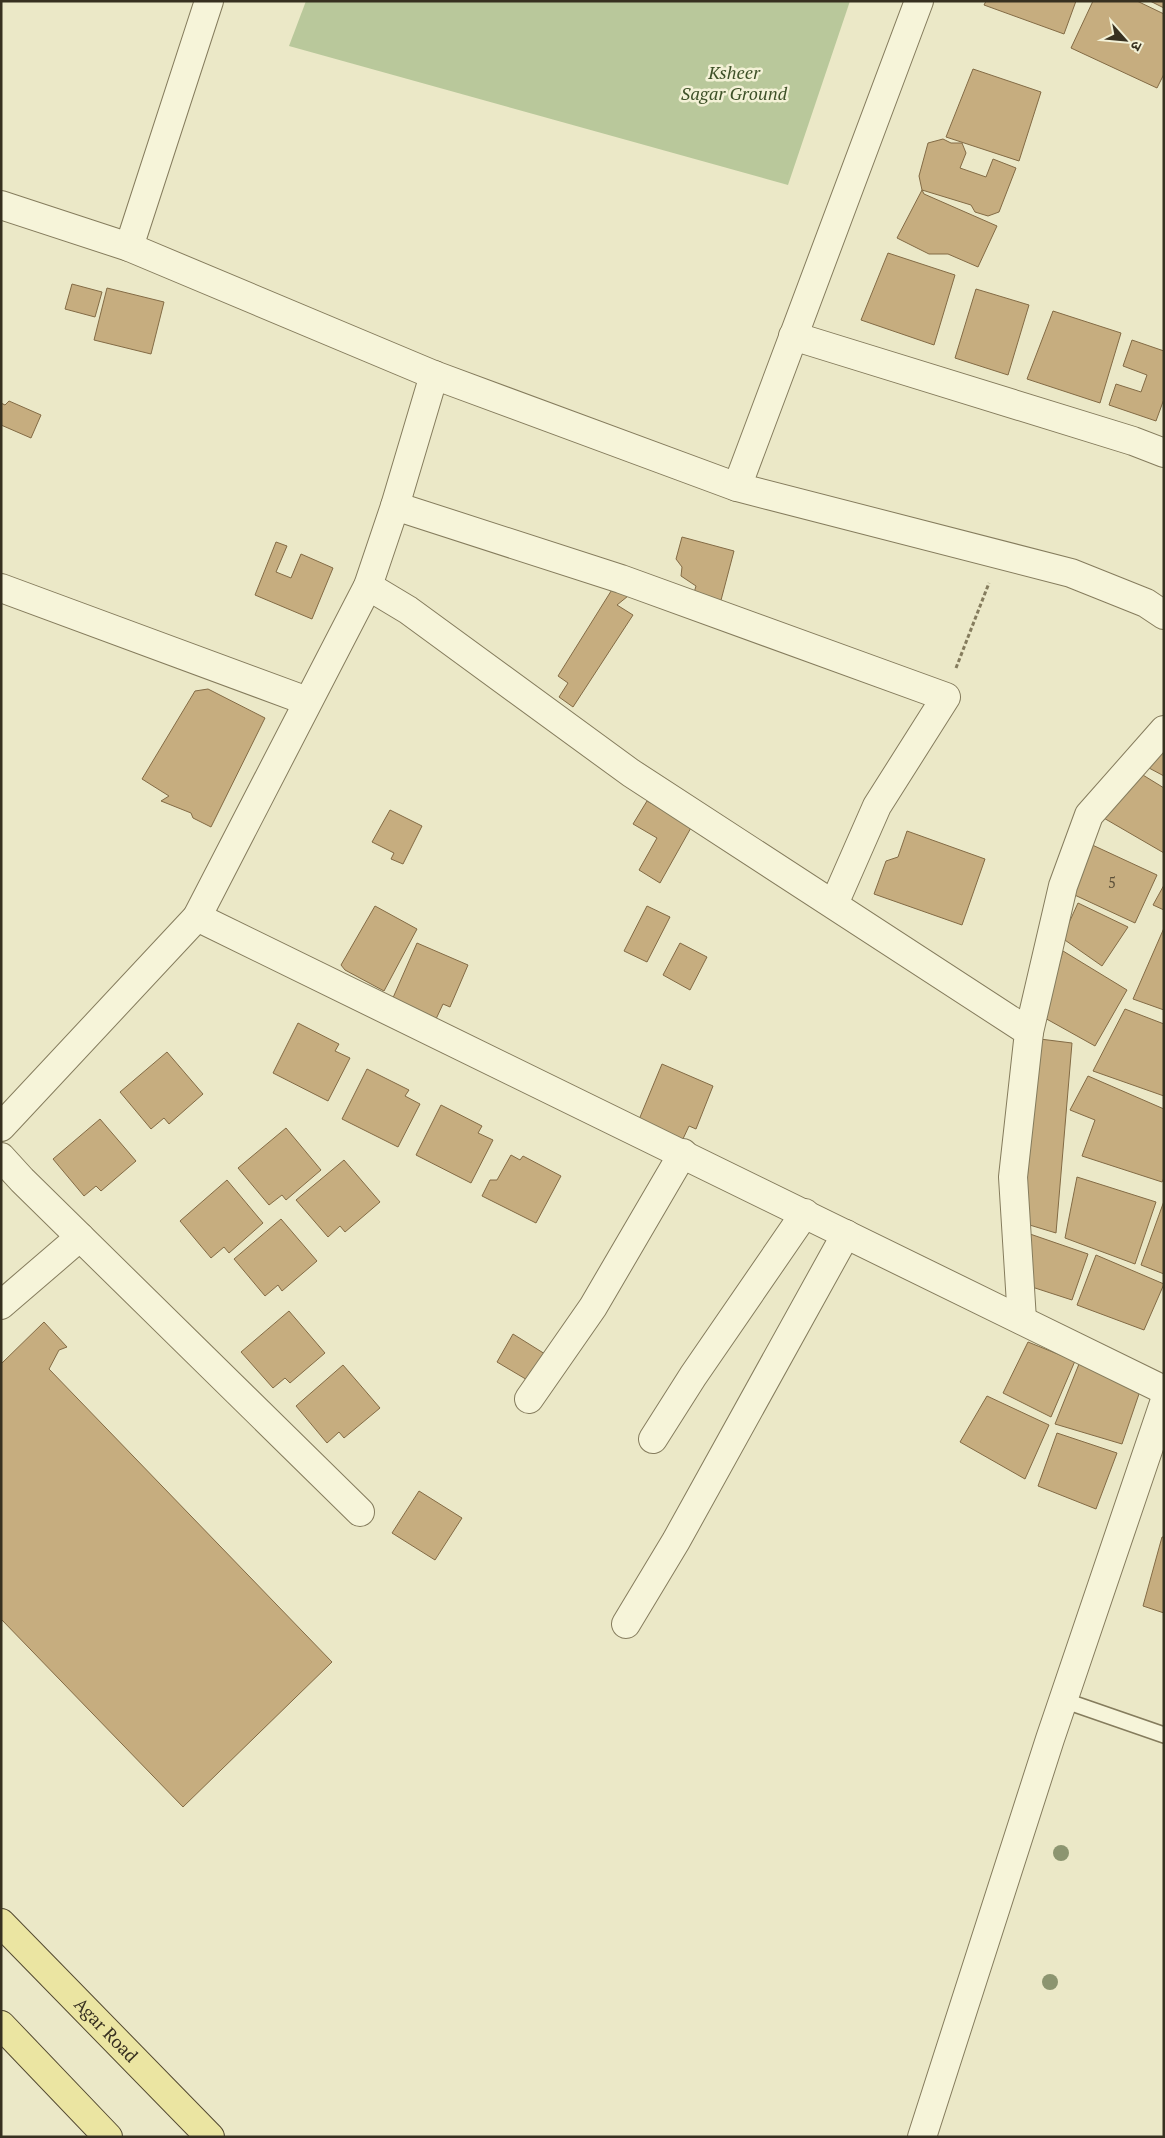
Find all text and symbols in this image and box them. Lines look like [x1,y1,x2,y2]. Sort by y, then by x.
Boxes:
north arrow [1100,15,1150,65]
text: उ [1126,38,1147,55]
park label: Ksheer Sagar Ground [681,60,788,105]
house number: 5 [1108,872,1116,892]
street label: Agar Road [69,1992,144,2067]

